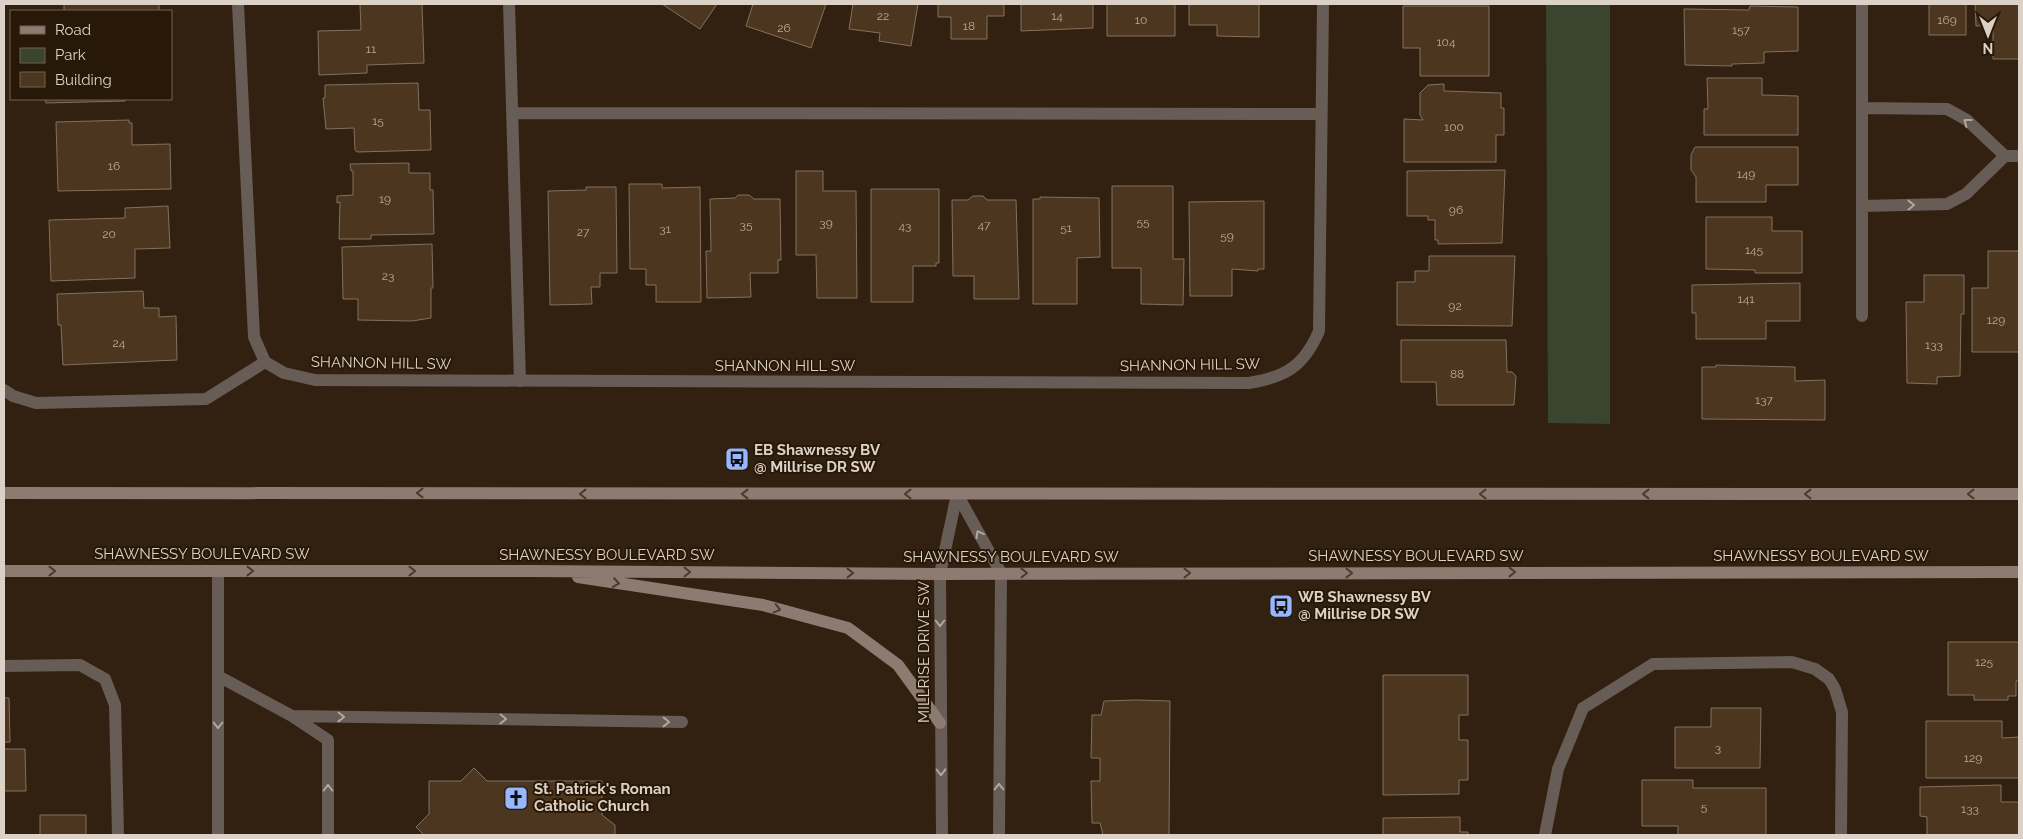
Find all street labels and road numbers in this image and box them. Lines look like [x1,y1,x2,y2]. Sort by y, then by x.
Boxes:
street label: SHANNON HILL SW [311,353,452,373]
street label: SHANNON HILL SW [1120,355,1261,375]
street label: SHANNON HILL SW [715,357,855,375]
street label: SHAWNESSY BOULEVARD SW [94,545,310,563]
street label: SHAWNESSY BOULEVARD SW [499,546,715,564]
street label: SHAWNESSY BOULEVARD SW [1308,547,1524,565]
street label: SHAWNESSY BOULEVARD SW [1713,547,1929,565]
street label: SHAWNESSY BOULEVARD SW [903,548,1119,566]
street label: MILLRISE DRIVE SW [915,581,933,723]

